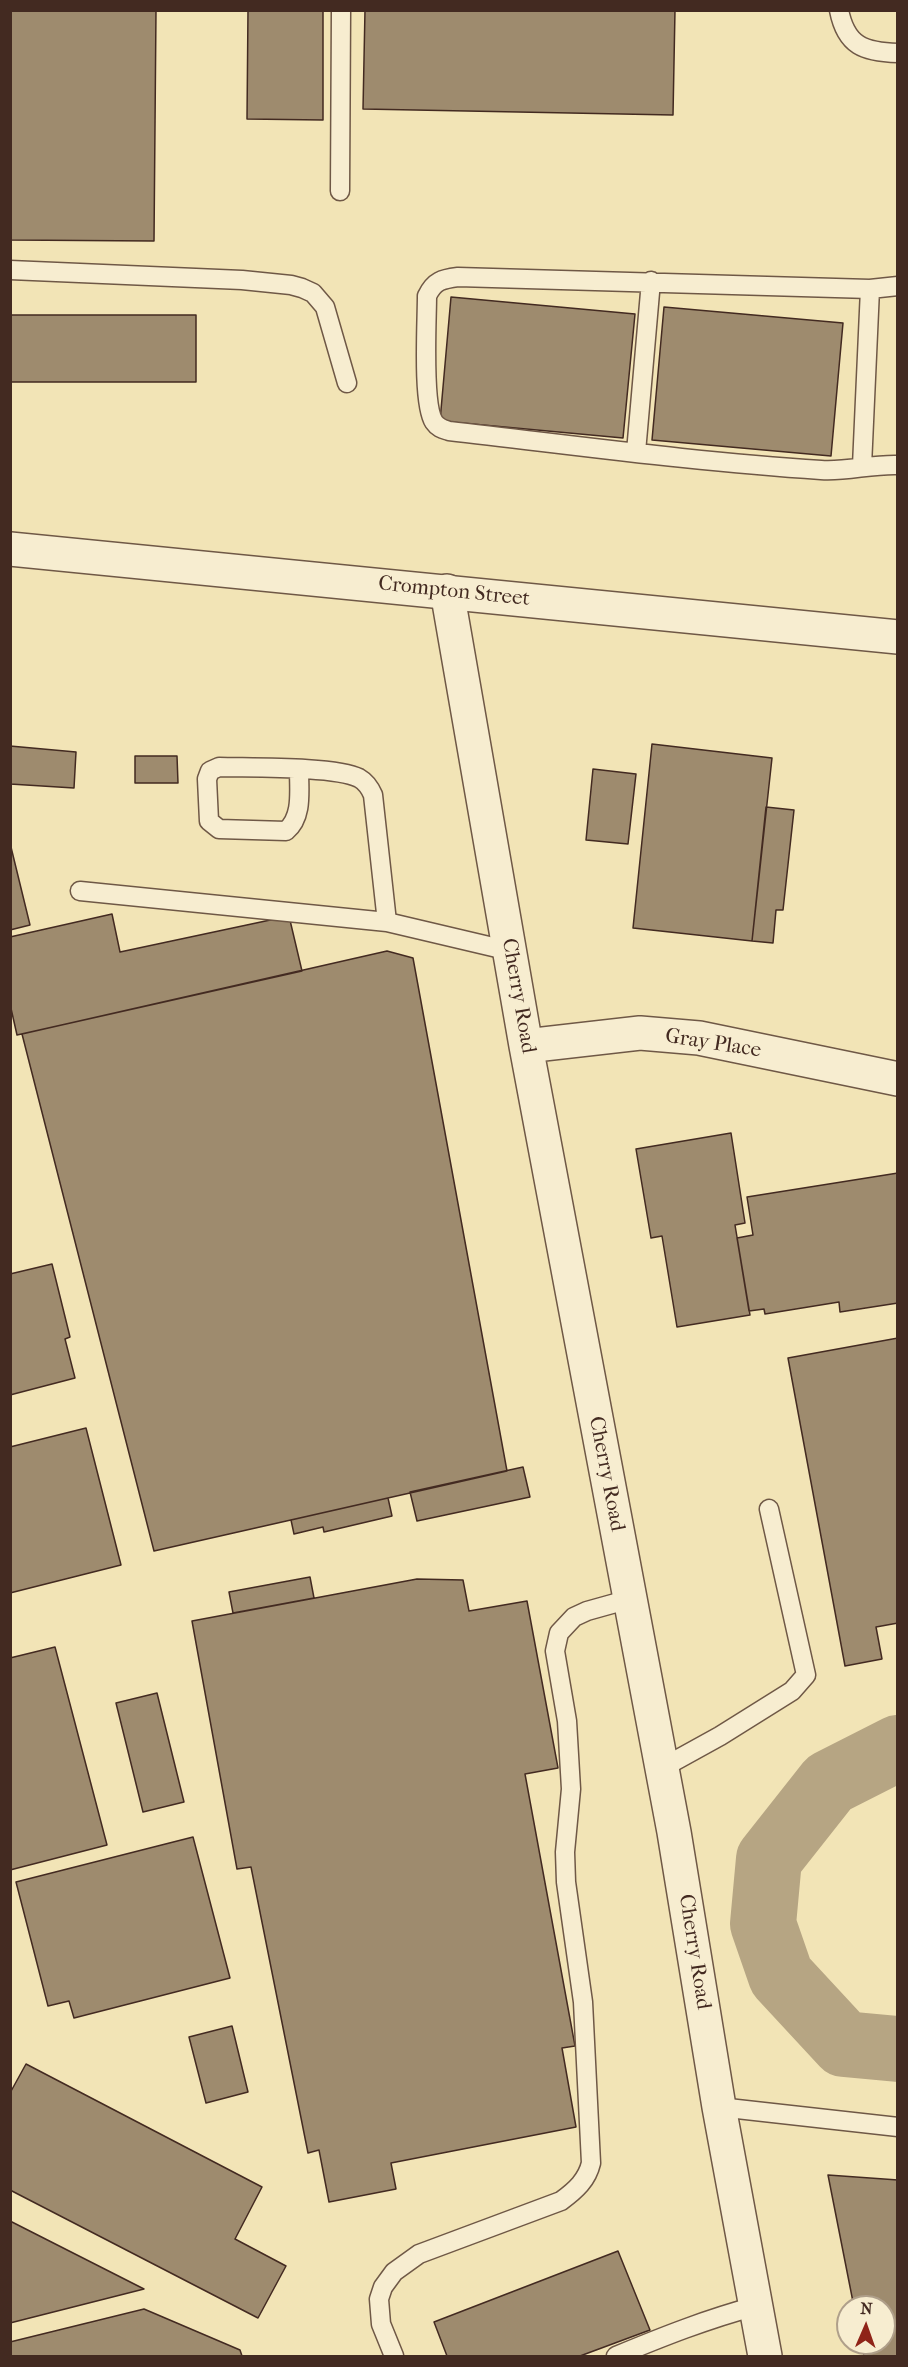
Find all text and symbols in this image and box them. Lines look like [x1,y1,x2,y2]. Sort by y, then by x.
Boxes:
street label: Crompton Street [377,572,531,612]
street label: Cherry Road [495,936,541,1056]
street label: Gray Place [663,1024,763,1064]
street label: Cherry Road [583,1414,629,1534]
street label: Cherry Road [672,1892,716,2012]
north arrow [836,2295,896,2355]
text: N [860,2299,873,2318]

